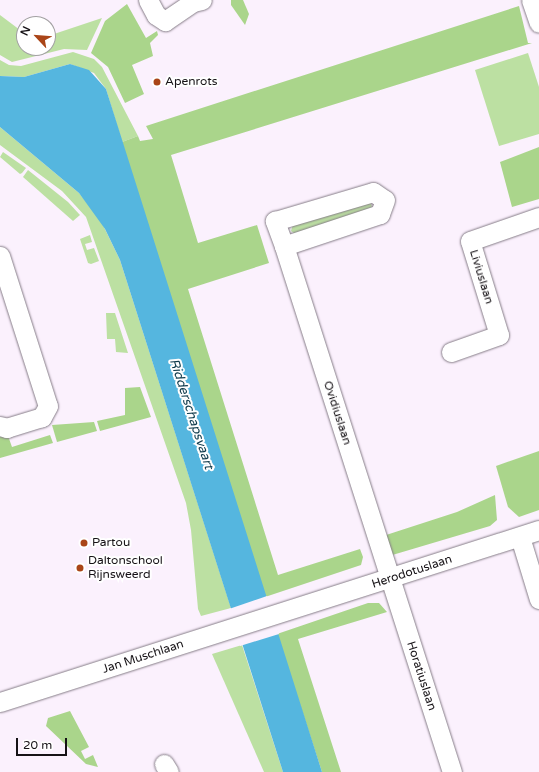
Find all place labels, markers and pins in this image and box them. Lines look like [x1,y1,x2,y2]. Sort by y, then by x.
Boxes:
place label: Apenrots [165,75,218,89]
marker: Apenrots [152,77,162,87]
place label: Partou [92,536,130,550]
marker: Partou [79,538,89,548]
place label: Daltonschool Rijnsweerd [88,554,163,582]
marker: Daltonschool Rijnsweerd [75,563,85,573]

